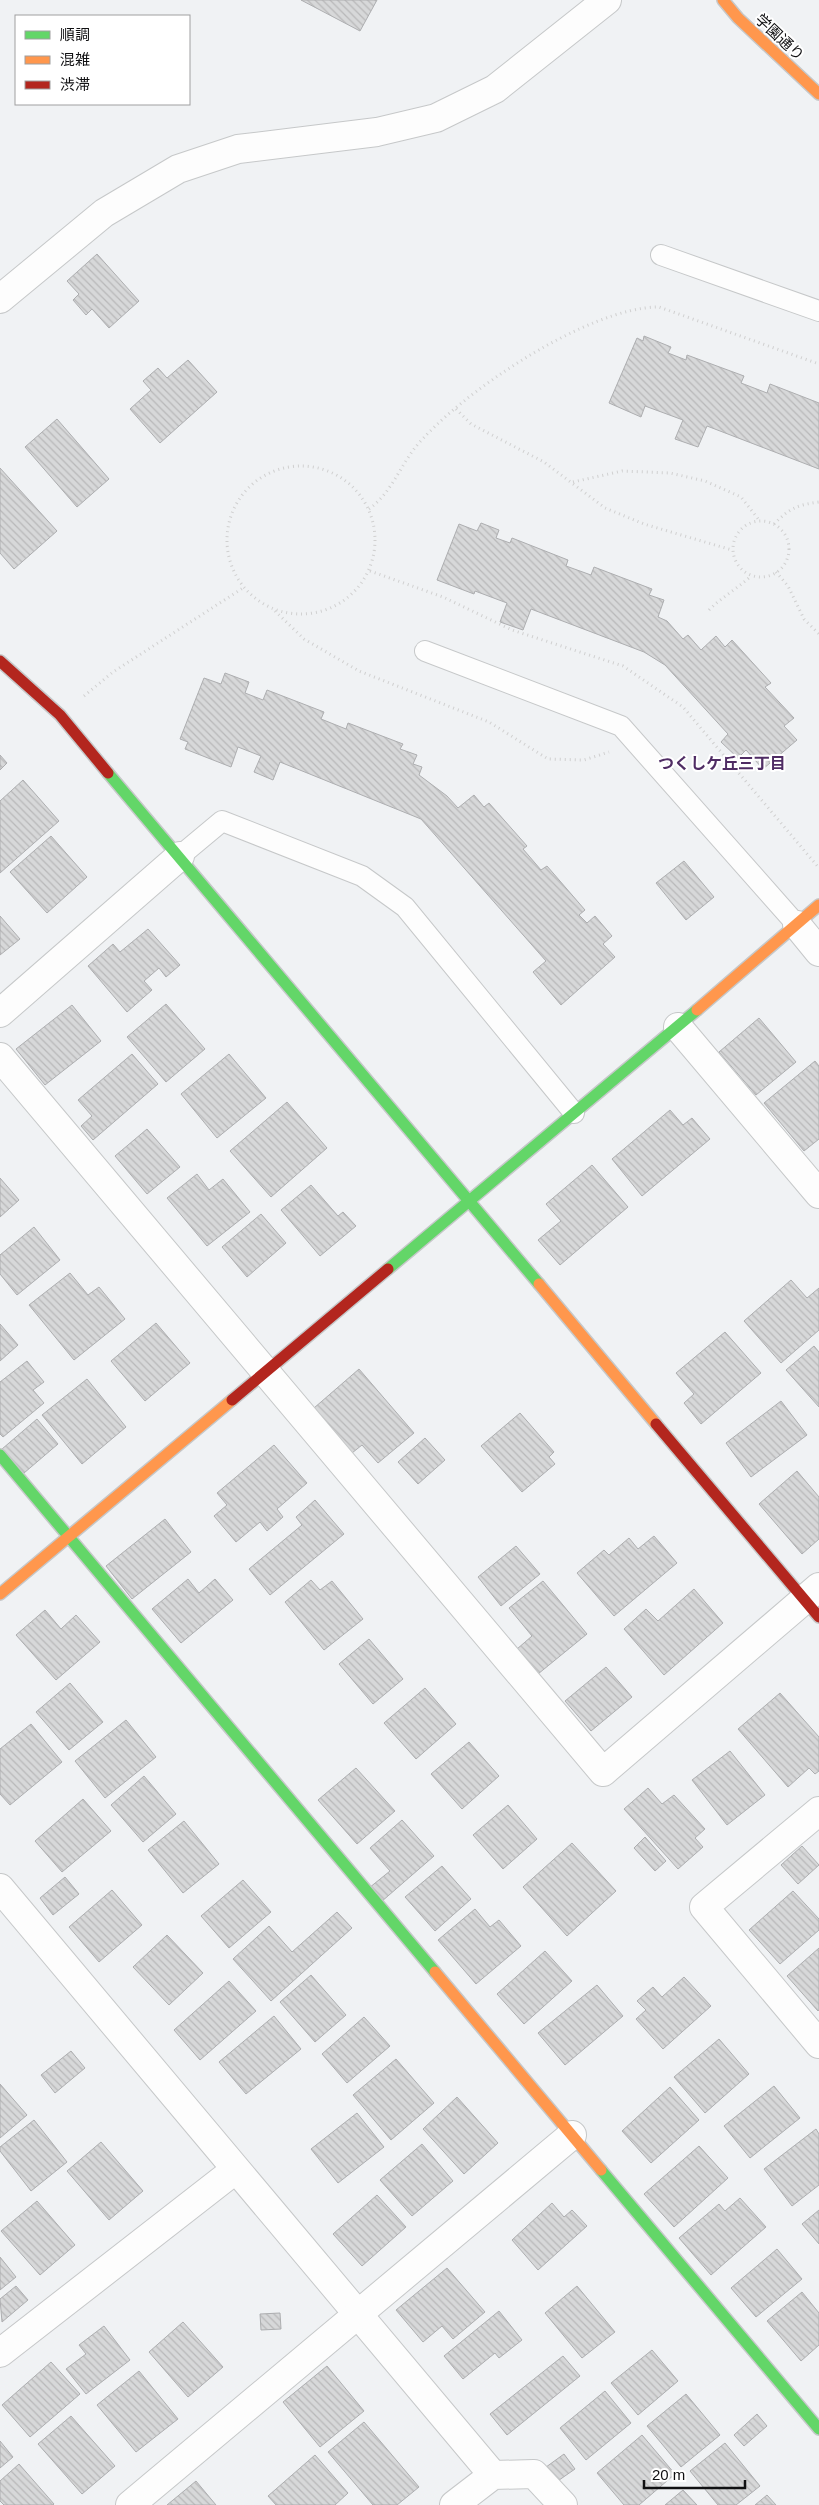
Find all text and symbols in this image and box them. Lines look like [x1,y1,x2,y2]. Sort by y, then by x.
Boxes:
street label: 学園通り [752,10,808,64]
legend [15,15,190,105]
text: 順調 [60,26,90,43]
text: 混雑 [60,51,90,68]
text: 渋滞 [60,76,90,93]
district label: つくしケ丘三丁目 [658,755,786,772]
scale bar [644,2458,745,2490]
text: 20 m [652,2466,685,2483]

